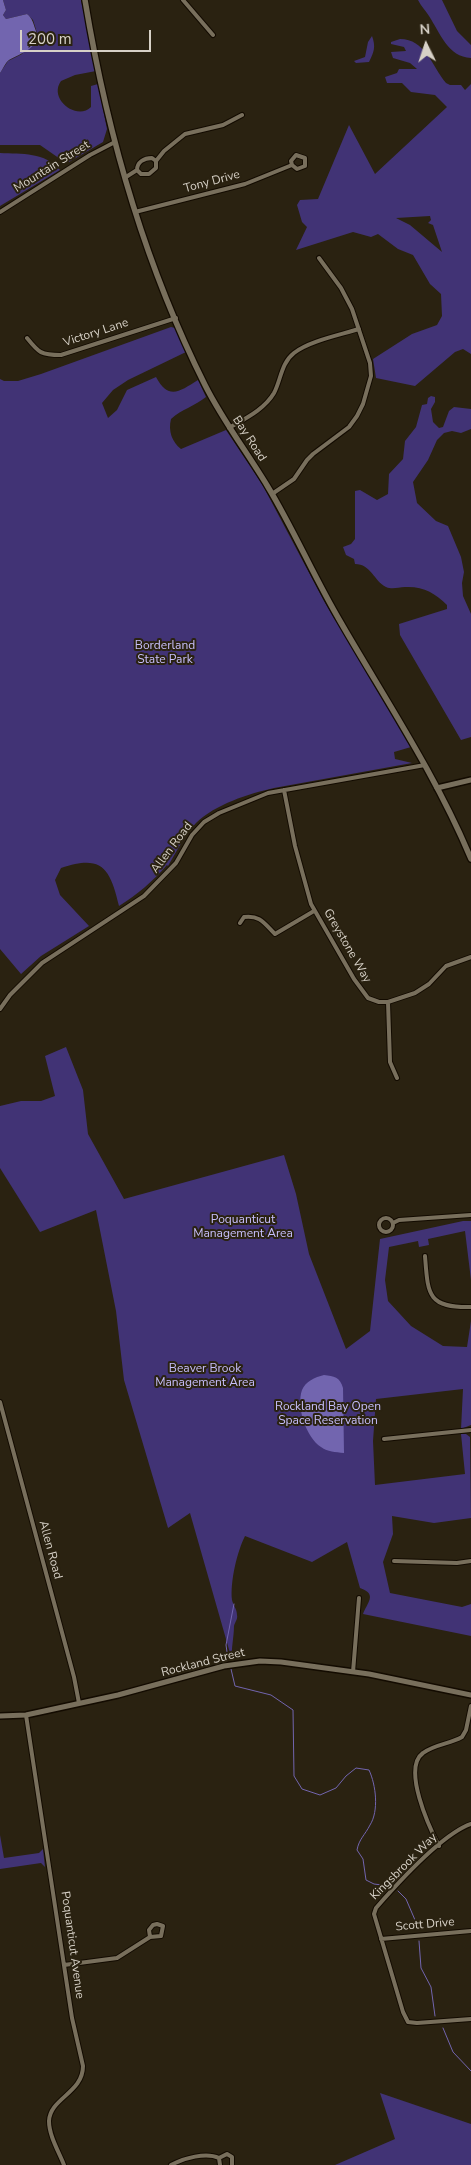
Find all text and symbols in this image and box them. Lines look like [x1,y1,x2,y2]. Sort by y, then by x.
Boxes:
scale bar [22,20,154,52]
north arrow [401,20,451,70]
text: N [419,20,431,39]
text: 200 m [28,29,72,49]
street label: Mountain Street [12,138,92,196]
street label: Tony Drive [182,168,242,196]
street label: Victory Lane [62,316,130,350]
street label: Bay Road [229,413,269,465]
park label: Borderland State Park [135,639,195,667]
street label: Allen Road [148,820,196,876]
street label: Greystone Way [320,906,374,986]
park label: Poquanticut Management Area [193,1213,293,1241]
park label: Beaver Brook Management Area [155,1362,255,1390]
park label: Rockland Bay Open Space Reservation [275,1400,381,1428]
street label: Allen Road [35,1519,65,1581]
street label: Rockland Street [160,1646,246,1680]
street label: Kingsbrook Way [368,1831,440,1903]
street label: Poquanticut Avenue [57,1890,87,2000]
street label: Scott Drive [395,1915,455,1935]

